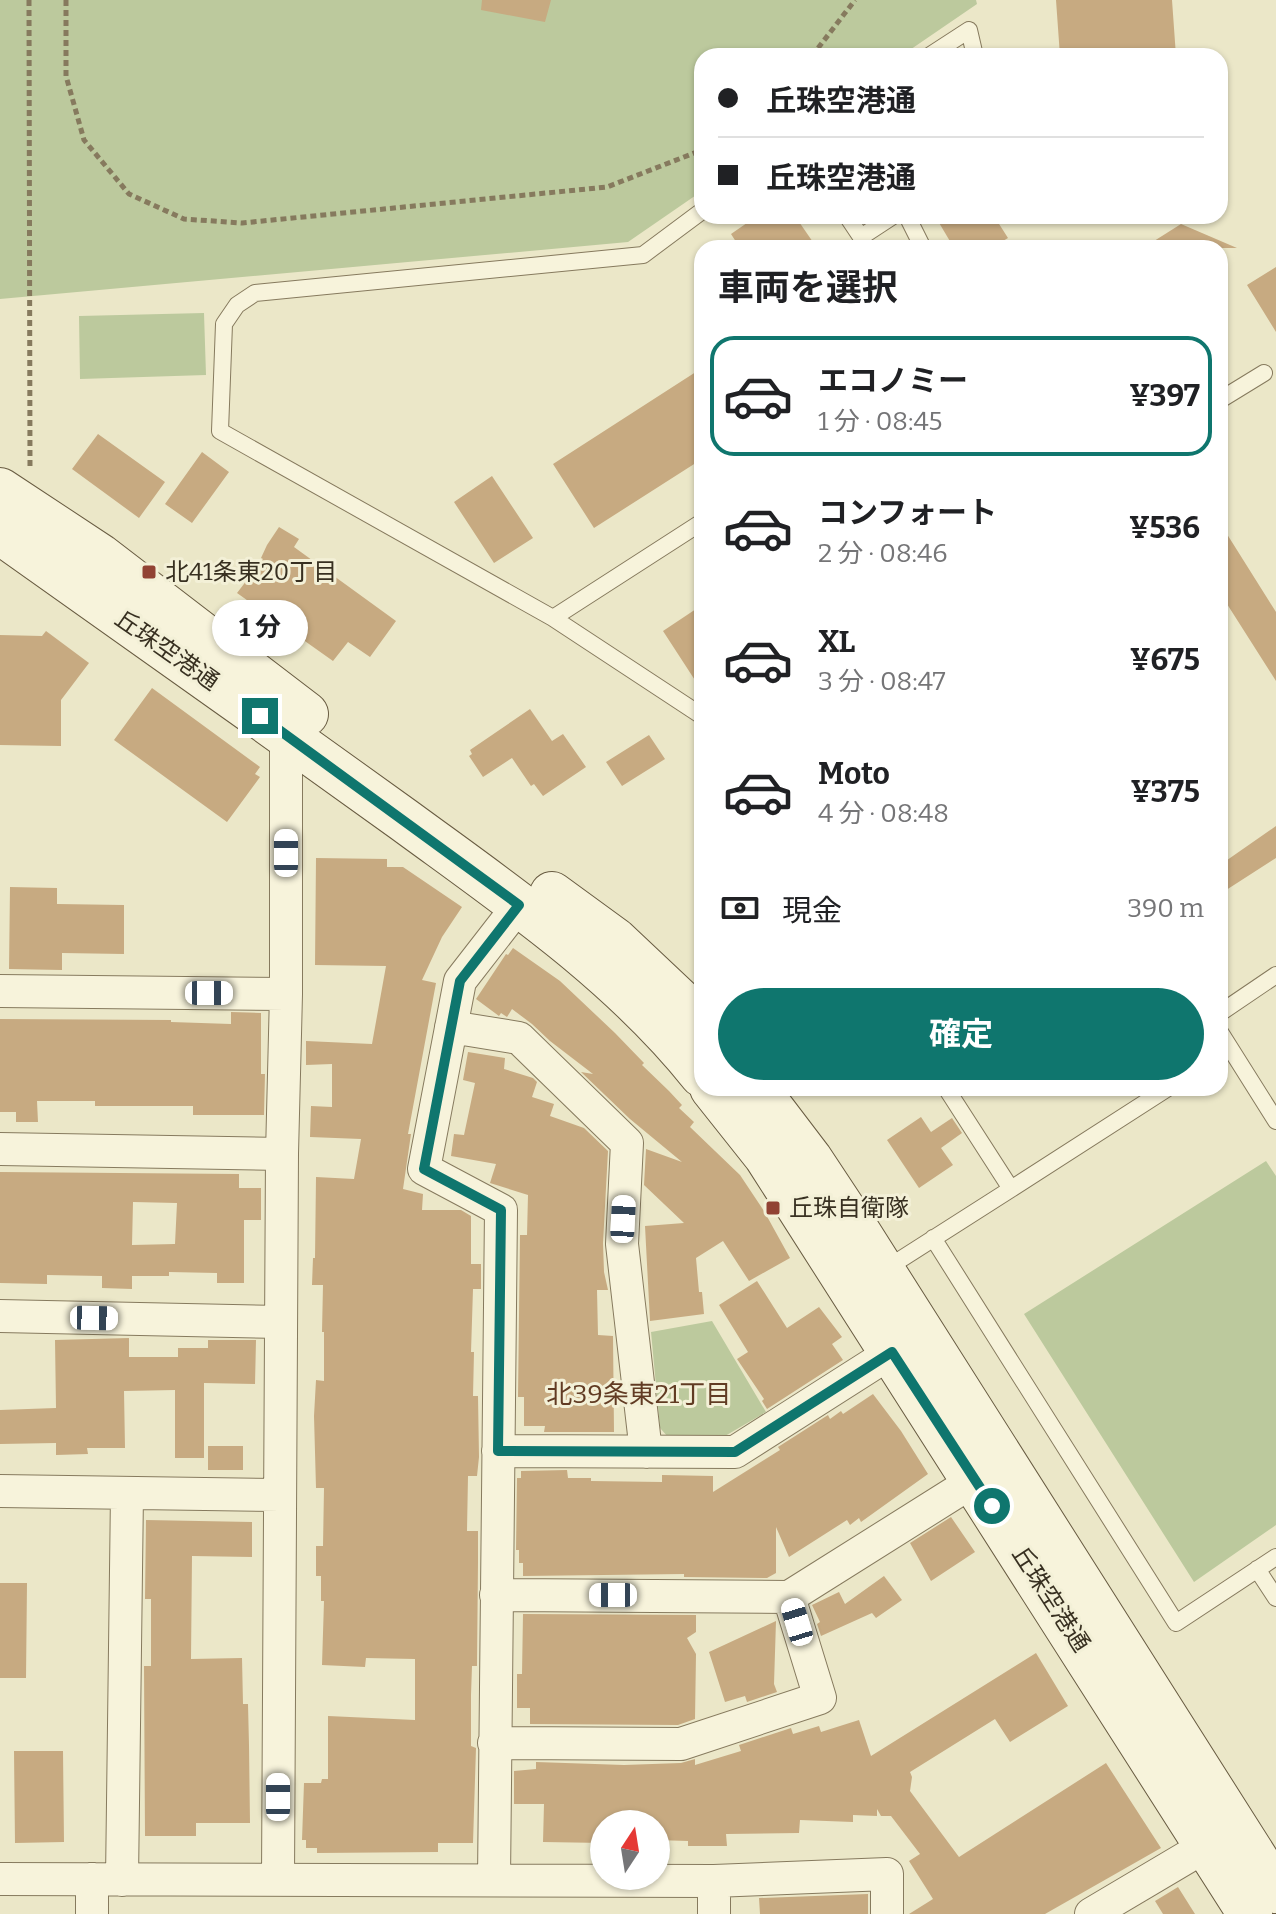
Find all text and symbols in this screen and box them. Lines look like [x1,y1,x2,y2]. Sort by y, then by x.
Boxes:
text: 丘珠空港通 [766,83,916,119]
text: 丘珠空港通 [766,160,916,196]
text: 車両を選択 [718,266,898,310]
icon: car [722,360,794,432]
text: エコノミー [818,363,968,399]
text: ¥397 [1129,378,1200,414]
text: 1 分 · 08:45 [818,406,943,437]
icon: car [722,492,794,564]
text: コンフォート [818,495,997,531]
text: ¥536 [1129,510,1200,546]
text: 2 分 · 08:46 [818,538,947,569]
place label: 北41条東20丁目 [165,558,337,586]
marker: 北41条東20丁目 [140,563,158,581]
callout: 1 分 [212,600,308,656]
street label: 丘珠空港通 [110,604,224,696]
text: 1 分 [239,612,281,643]
icon: car [722,624,794,696]
text: XL [818,624,855,660]
text: ¥675 [1130,642,1200,678]
text: 3 分 · 08:47 [818,666,946,697]
route end [242,698,278,734]
icon: car [722,756,794,828]
text: Moto [818,756,890,792]
text: ¥375 [1130,774,1200,810]
text: 4 分 · 08:48 [818,798,949,829]
car [274,829,298,877]
icon: cash [718,886,762,930]
text: 現金 [782,893,842,929]
text: 390 m [1127,893,1204,924]
car [185,981,233,1005]
button: 確定 [718,988,1204,1080]
car [610,1194,636,1244]
place label: 丘珠自衛隊 [789,1194,909,1222]
marker: 丘珠自衛隊 [764,1199,782,1217]
car [70,1306,118,1330]
district label: 北39条東21丁目 [547,1379,731,1410]
route start [974,1488,1010,1524]
street label: 丘珠空港通 [1007,1541,1095,1657]
car [589,1583,637,1607]
car [779,1596,815,1648]
car [266,1773,290,1821]
north arrow [590,1810,670,1890]
map controls [590,1810,670,1890]

